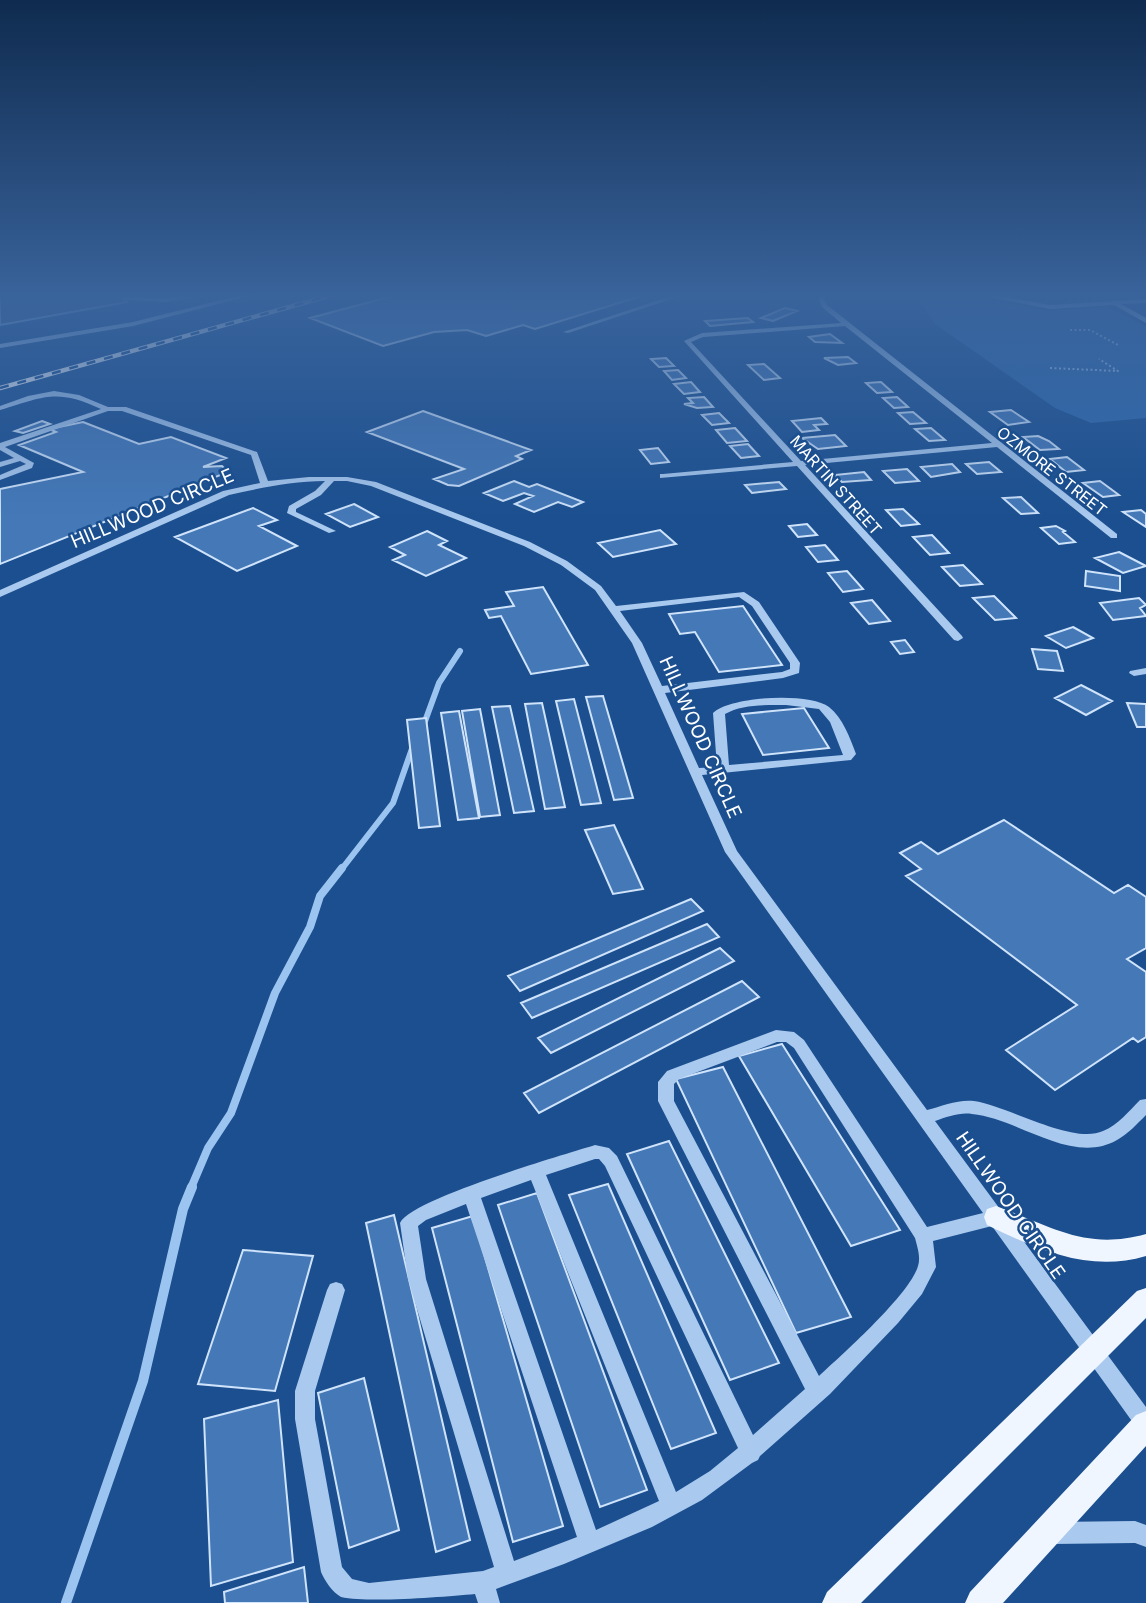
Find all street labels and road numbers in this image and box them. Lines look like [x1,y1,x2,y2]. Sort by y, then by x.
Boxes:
street label: OZMORE STREET [993,422,1111,520]
street label: MARTIN STREET [786,431,886,539]
street label: HILLWOOD CIRCLE [67,464,237,553]
street label: HILLWOOD CIRCLE [654,653,747,822]
street label: HILLWOOD CIRCLE [951,1127,1070,1283]

